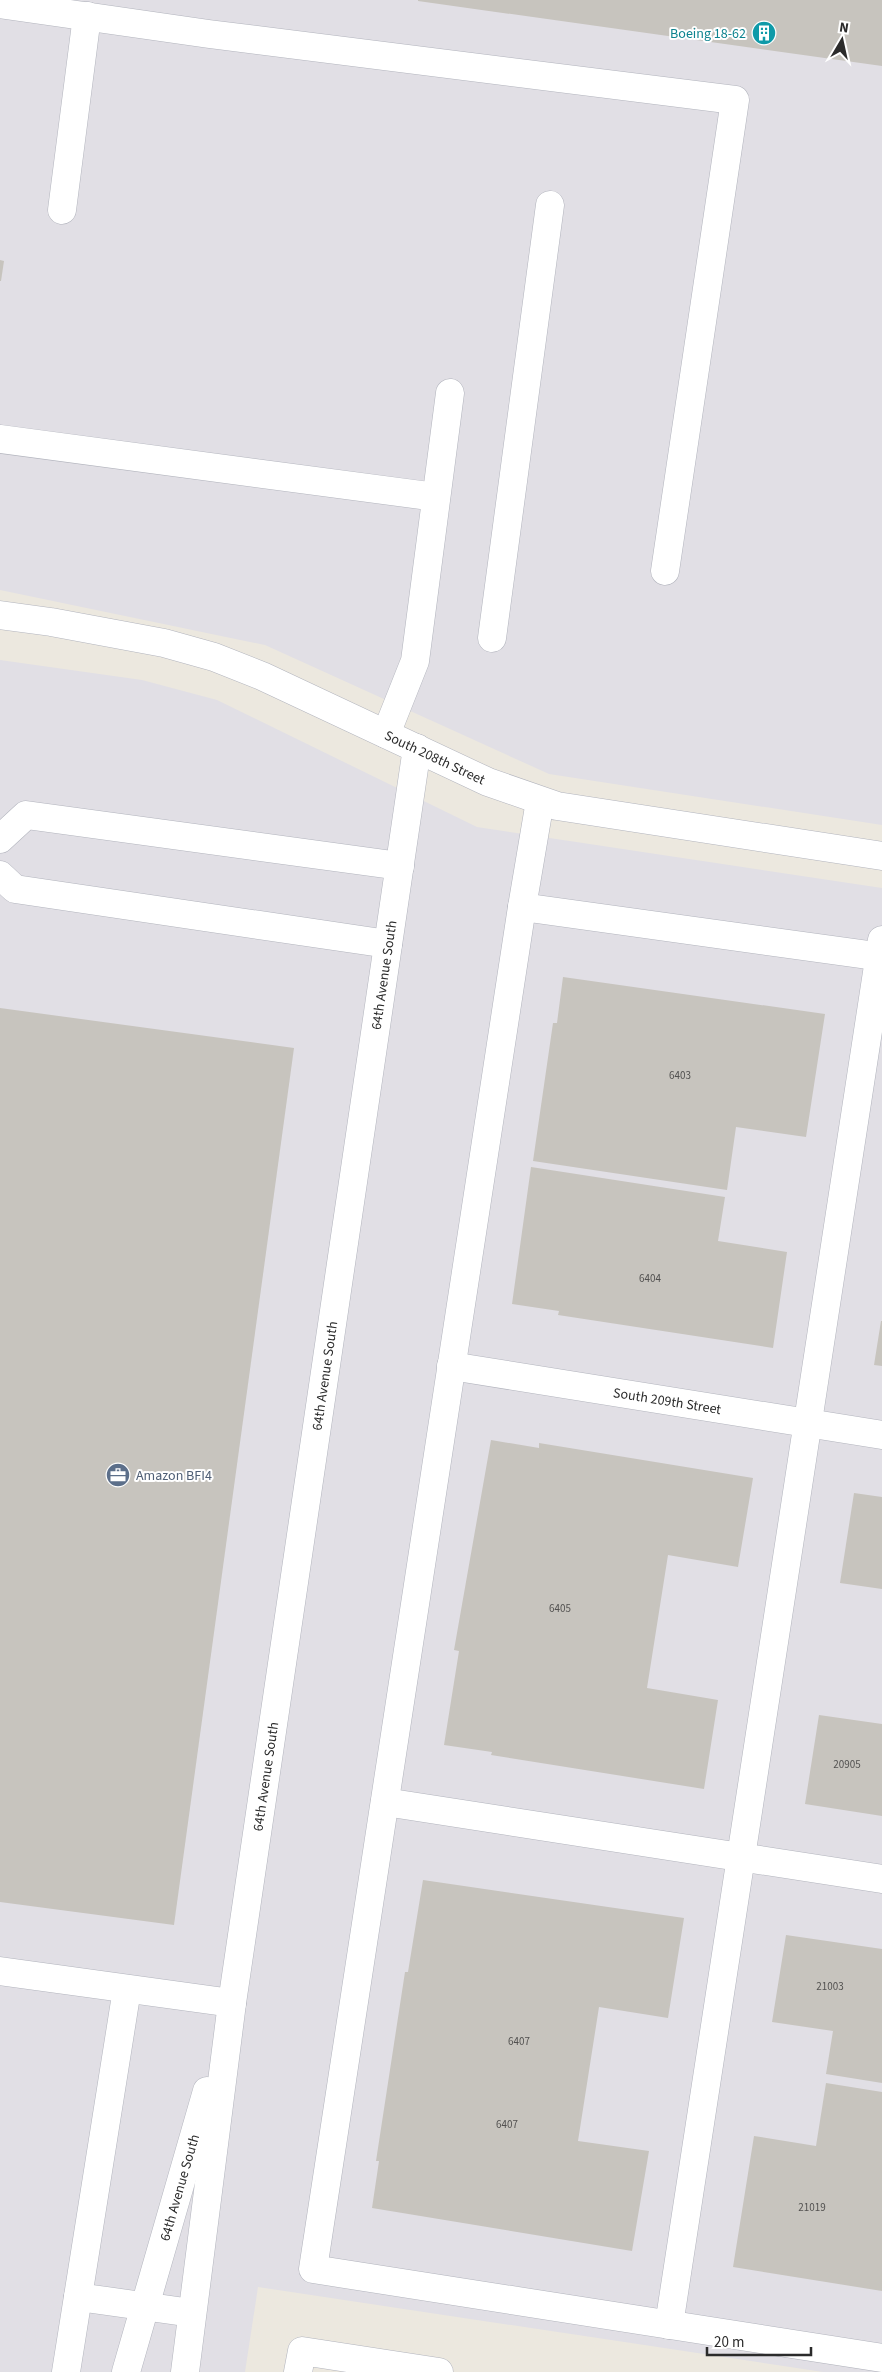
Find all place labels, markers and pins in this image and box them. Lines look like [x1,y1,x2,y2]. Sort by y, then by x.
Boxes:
building icon: Boeing 18-62 [751,20,777,46]
place label: Boeing 18-62 [670,24,746,44]
office icon: Amazon BFI4 [105,1462,131,1488]
place label: Amazon BFI4 [136,1466,212,1486]

